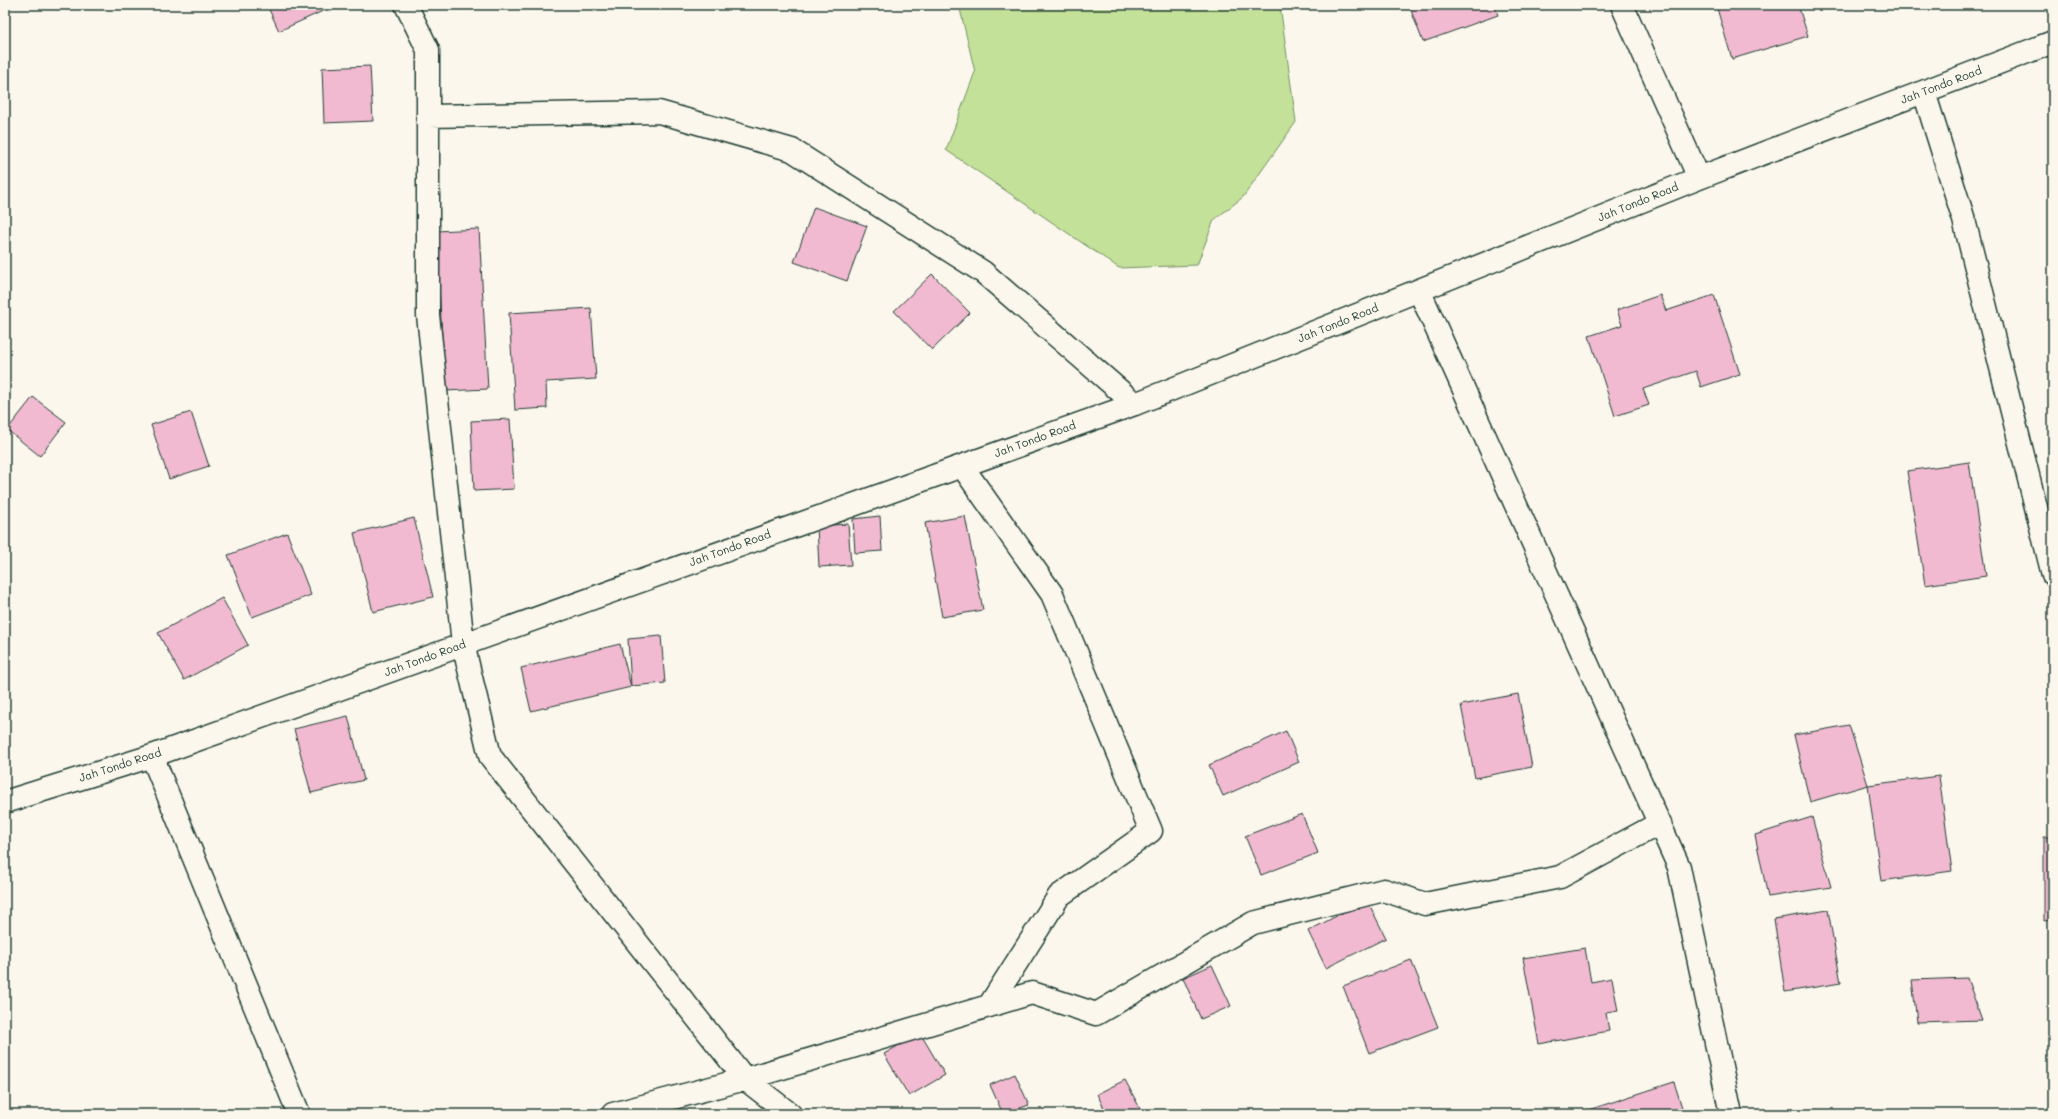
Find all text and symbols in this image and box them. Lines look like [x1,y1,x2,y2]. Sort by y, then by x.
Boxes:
street label: Jah Tondo Road [1898,62,1984,107]
street label: Jah Tondo Road [1595,179,1680,225]
street label: Jah Tondo Road [1295,300,1380,346]
street label: Jah Tondo Road [992,417,1078,460]
street label: Jah Tondo Road [687,526,773,569]
street label: Jah Tondo Road [382,636,468,679]
street label: Jah Tondo Road [77,744,163,785]

